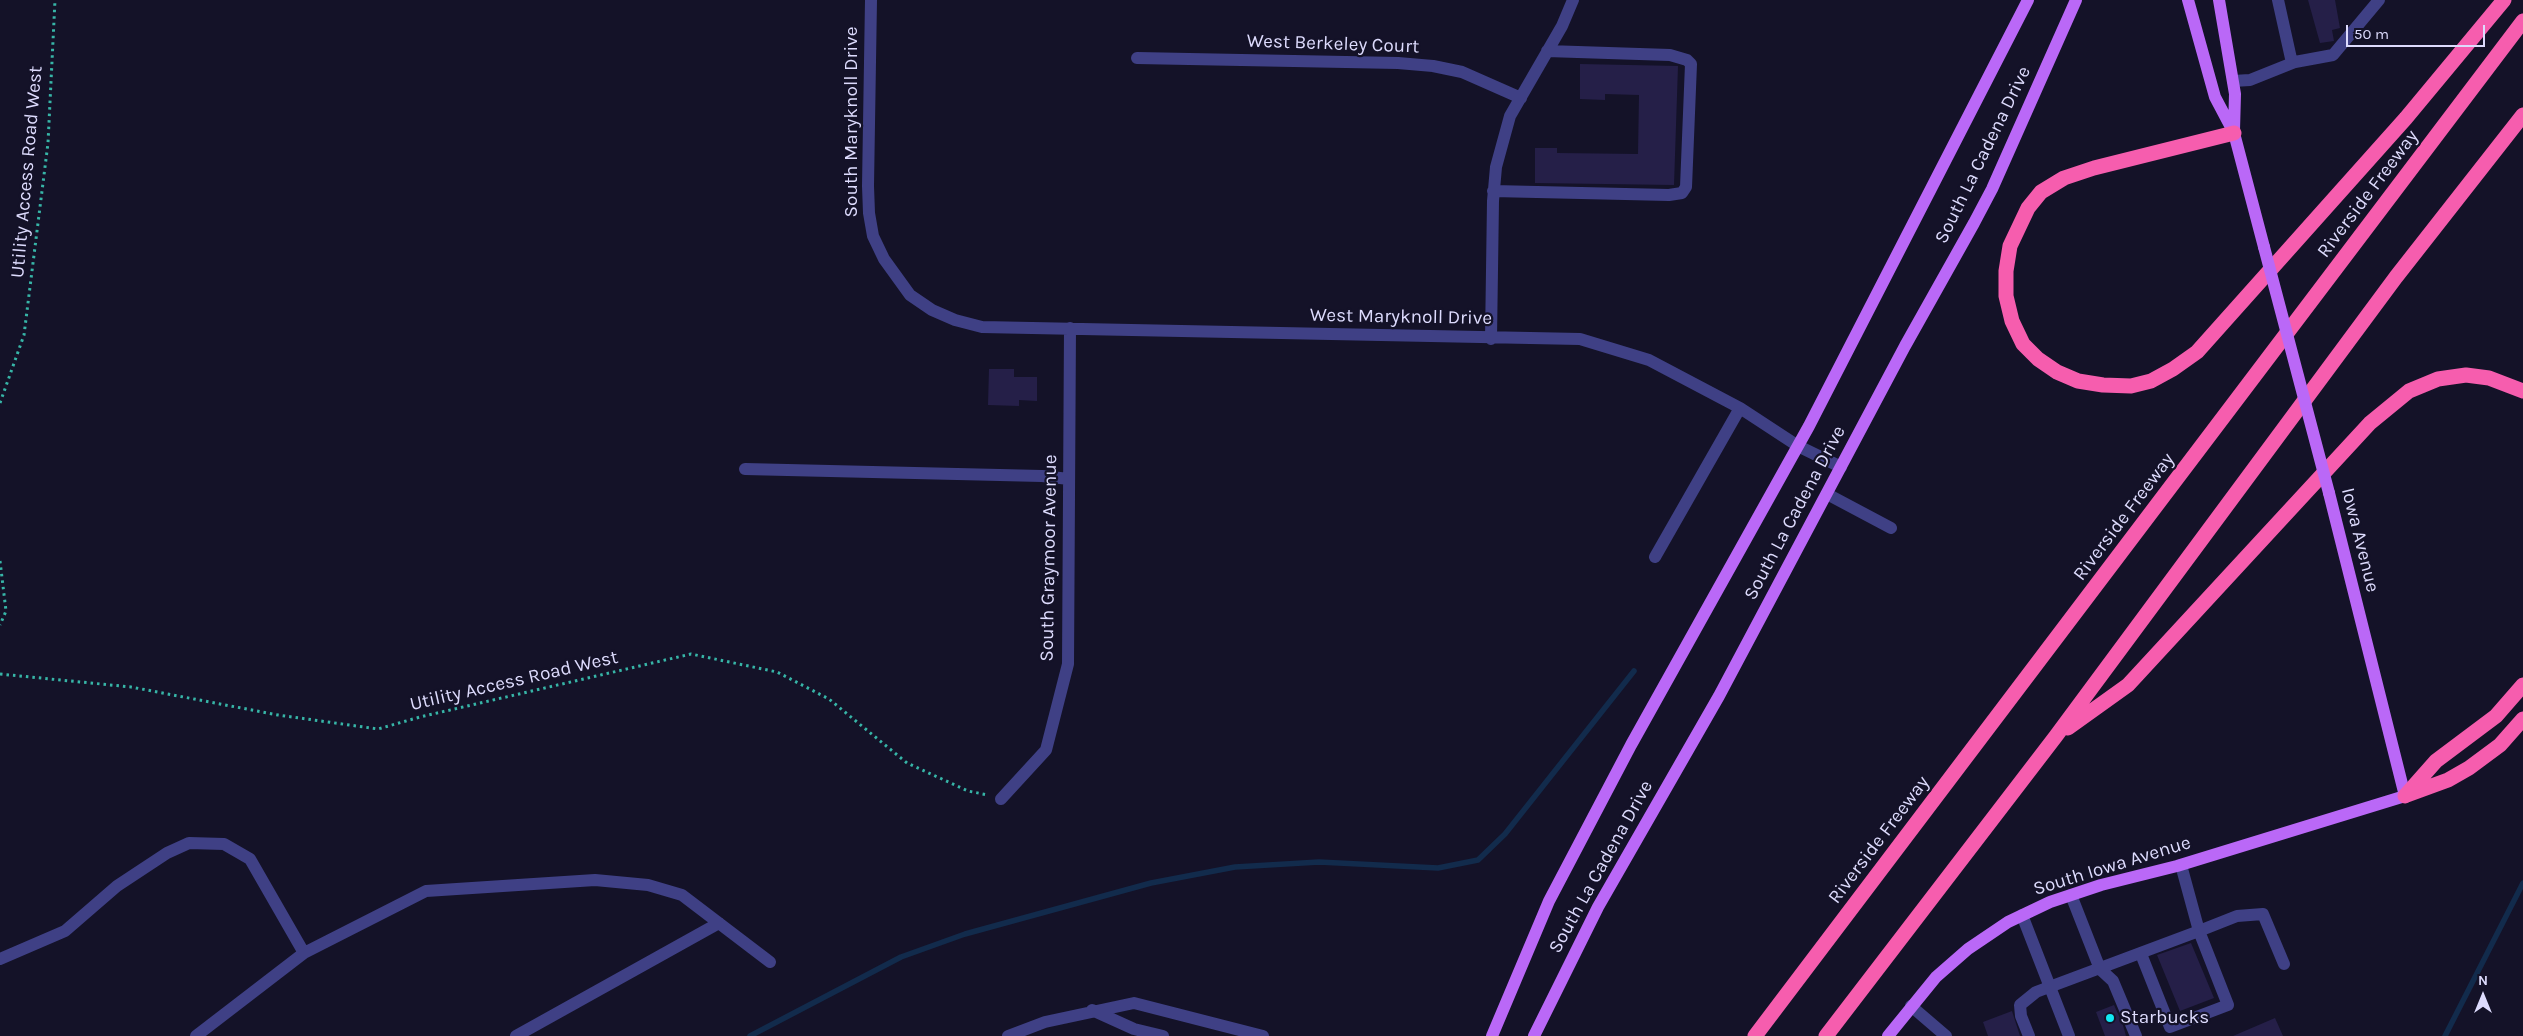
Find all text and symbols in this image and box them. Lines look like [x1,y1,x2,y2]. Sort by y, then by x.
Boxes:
scale bar [2348,15,2487,47]
text: 50 m [2354,25,2389,43]
street label: South Maryknoll Drive [841,27,863,217]
street label: West Berkeley Court [1246,30,1420,58]
street label: South La Cadena Drive [1930,63,2036,247]
street label: Utility Access Road West [6,65,48,279]
street label: Riverside Freeway [2313,126,2423,262]
street label: West Maryknoll Drive [1310,304,1492,330]
street label: South La Cadena Drive [1739,422,1851,604]
street label: Riverside Freeway [2069,449,2179,585]
street label: South Graymoor Avenue [1036,454,1062,662]
street label: Iowa Avenue [2336,485,2384,595]
street label: Utility Access Road West [408,646,620,716]
street label: Riverside Freeway [1824,772,1934,908]
street label: South La Cadena Drive [1544,777,1658,957]
street label: South Iowa Avenue [2031,831,2193,901]
north arrow [2458,971,2508,1021]
text: N [2478,972,2488,989]
place label: Starbucks [2120,1007,2209,1029]
marker: Starbucks [2104,1012,2116,1024]

